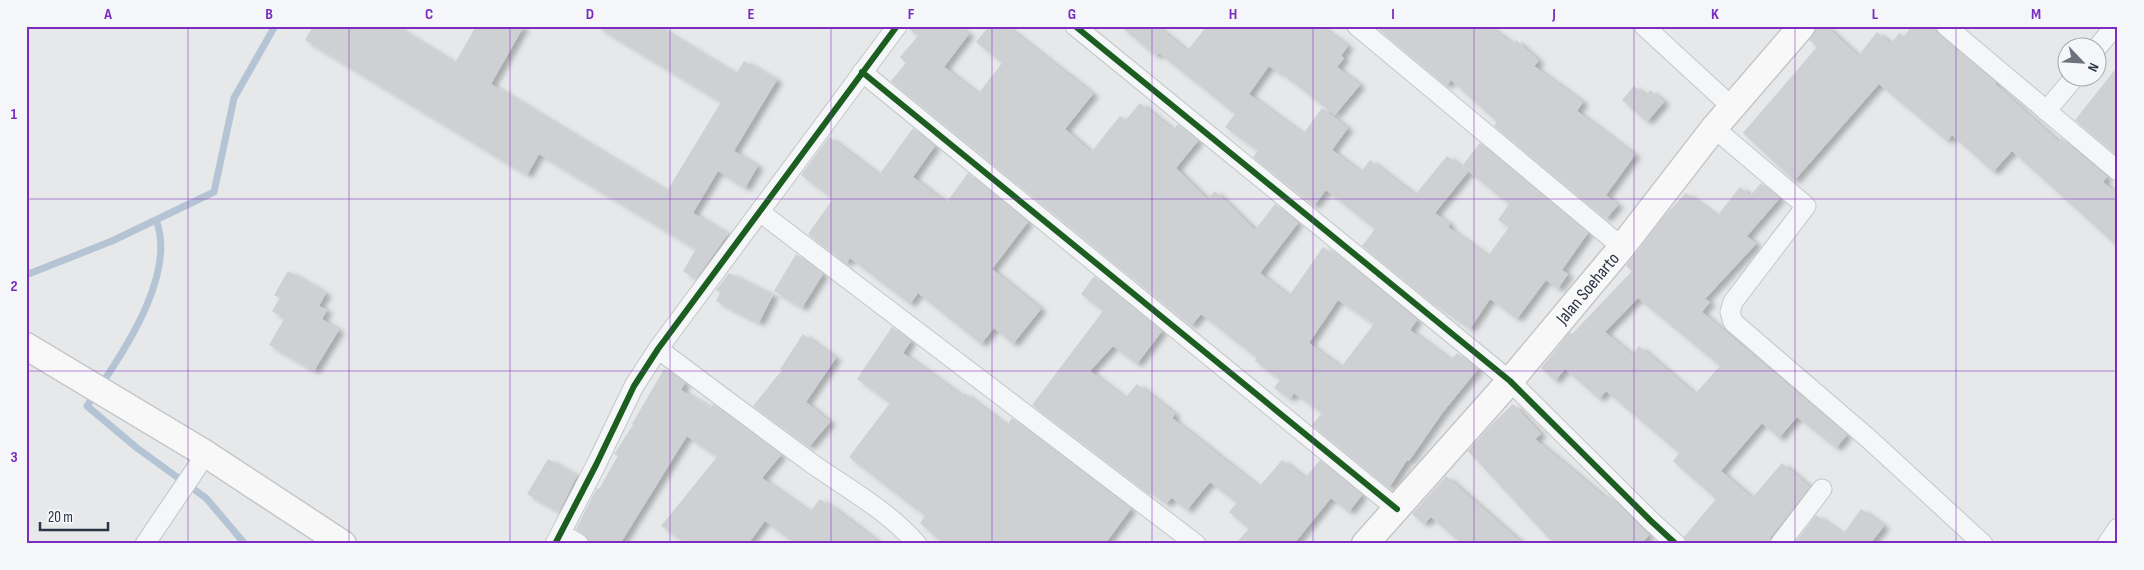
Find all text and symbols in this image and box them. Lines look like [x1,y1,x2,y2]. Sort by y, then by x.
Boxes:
text: A [103,5,112,24]
text: B [265,5,273,24]
text: C [425,5,433,24]
text: D [586,5,594,24]
text: E [748,5,755,24]
text: F [908,5,915,24]
text: G [1068,5,1076,24]
text: H [1229,5,1237,24]
text: I [1391,5,1395,24]
text: J [1551,5,1556,24]
text: K [1711,5,1719,24]
text: L [1872,5,1879,24]
text: M [2031,5,2041,24]
north arrow [2056,38,2106,88]
text: N [2084,60,2103,74]
text: 1 [11,105,18,124]
street label: Jalan Soeharto [1551,249,1624,329]
text: 2 [10,277,18,296]
text: 3 [10,448,18,467]
scale bar [40,500,108,532]
text: 20 m [48,508,73,527]

